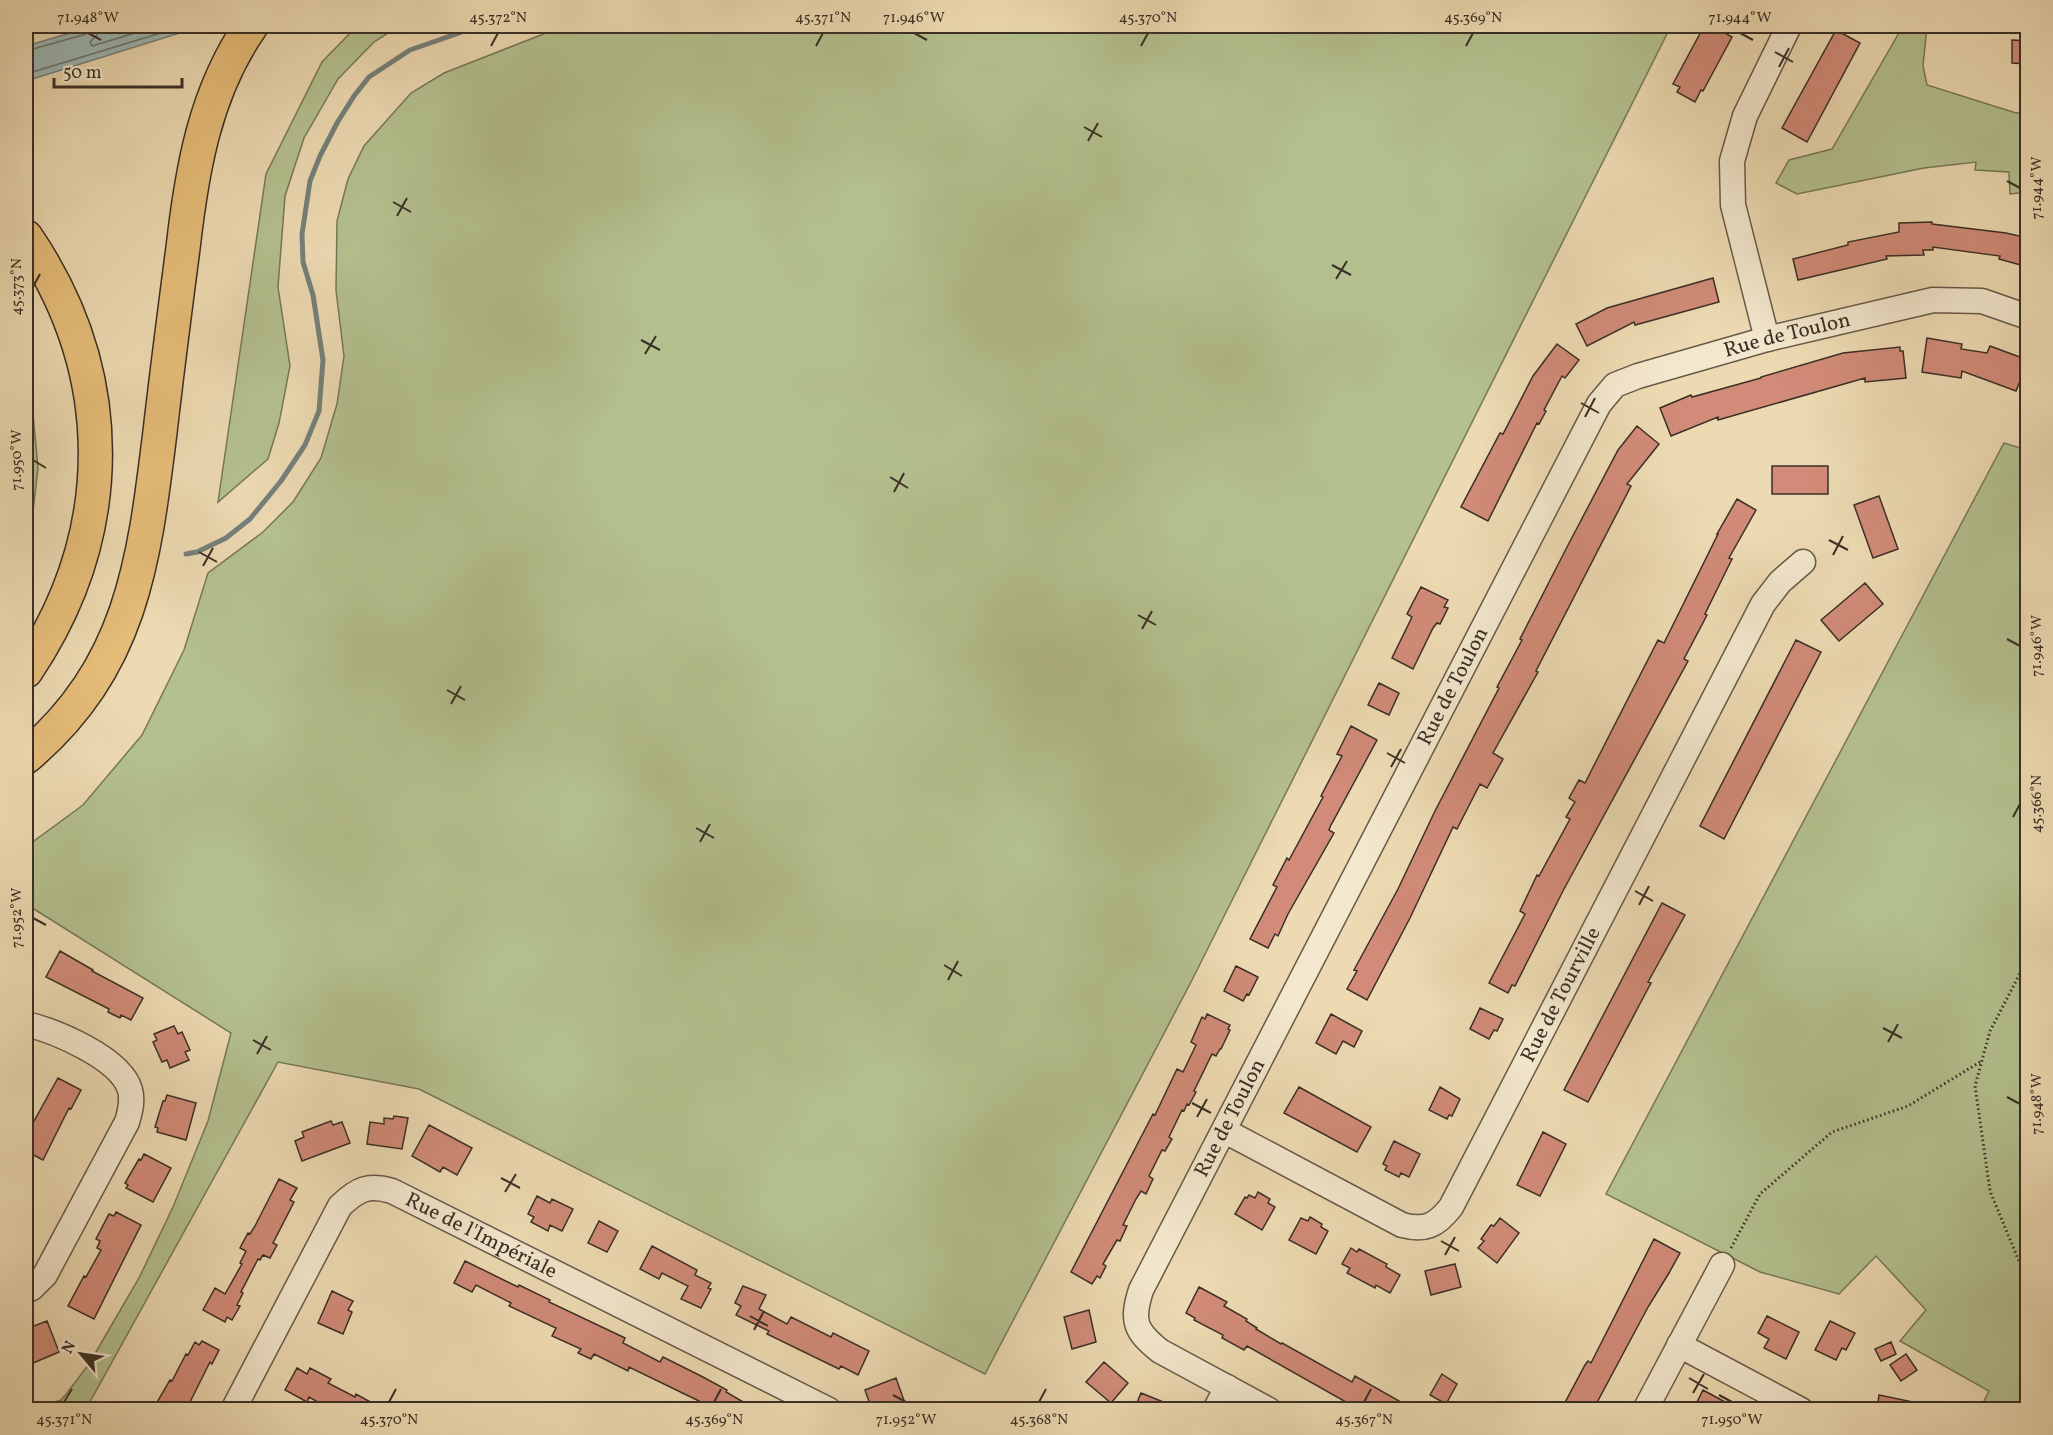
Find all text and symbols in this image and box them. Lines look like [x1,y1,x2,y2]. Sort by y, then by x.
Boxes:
text: 71.948°W [57,8,119,29]
text: 45.372°N [469,8,527,29]
text: 45.371°N [795,8,851,29]
text: 71.946°W [883,8,945,29]
text: 45.370°N [1119,8,1177,29]
text: 45.369°N [1444,8,1502,29]
text: 71.944°W [1709,8,1771,29]
scale bar [54,51,182,89]
text: 50 m [63,61,102,86]
text: 71.944°W [2027,157,2048,219]
text: 45.373°N [7,258,28,316]
street label: Rue de Toulon [1720,305,1853,365]
text: 71.950°W [7,429,28,491]
text: 71.946°W [2027,615,2048,677]
street label: Rue de Toulon [1410,622,1496,751]
text: 45.366°N [2027,775,2048,833]
text: 71.952°W [7,888,28,948]
street label: Rue de Tourville [1514,922,1608,1067]
street label: Rue de Toulon [1187,1054,1273,1182]
text: 71.948°W [2027,1073,2048,1135]
street label: Rue de l'Impériale [400,1185,562,1286]
north arrow [51,1324,111,1384]
text: N [57,1337,82,1358]
text: 45.371°N [36,1410,92,1431]
text: 45.370°N [360,1410,418,1431]
text: 45.369°N [685,1410,743,1431]
text: 71.952°W [876,1410,936,1431]
text: 45.368°N [1010,1410,1068,1431]
text: 45.367°N [1335,1410,1393,1431]
text: 71.950°W [1701,1410,1763,1431]

